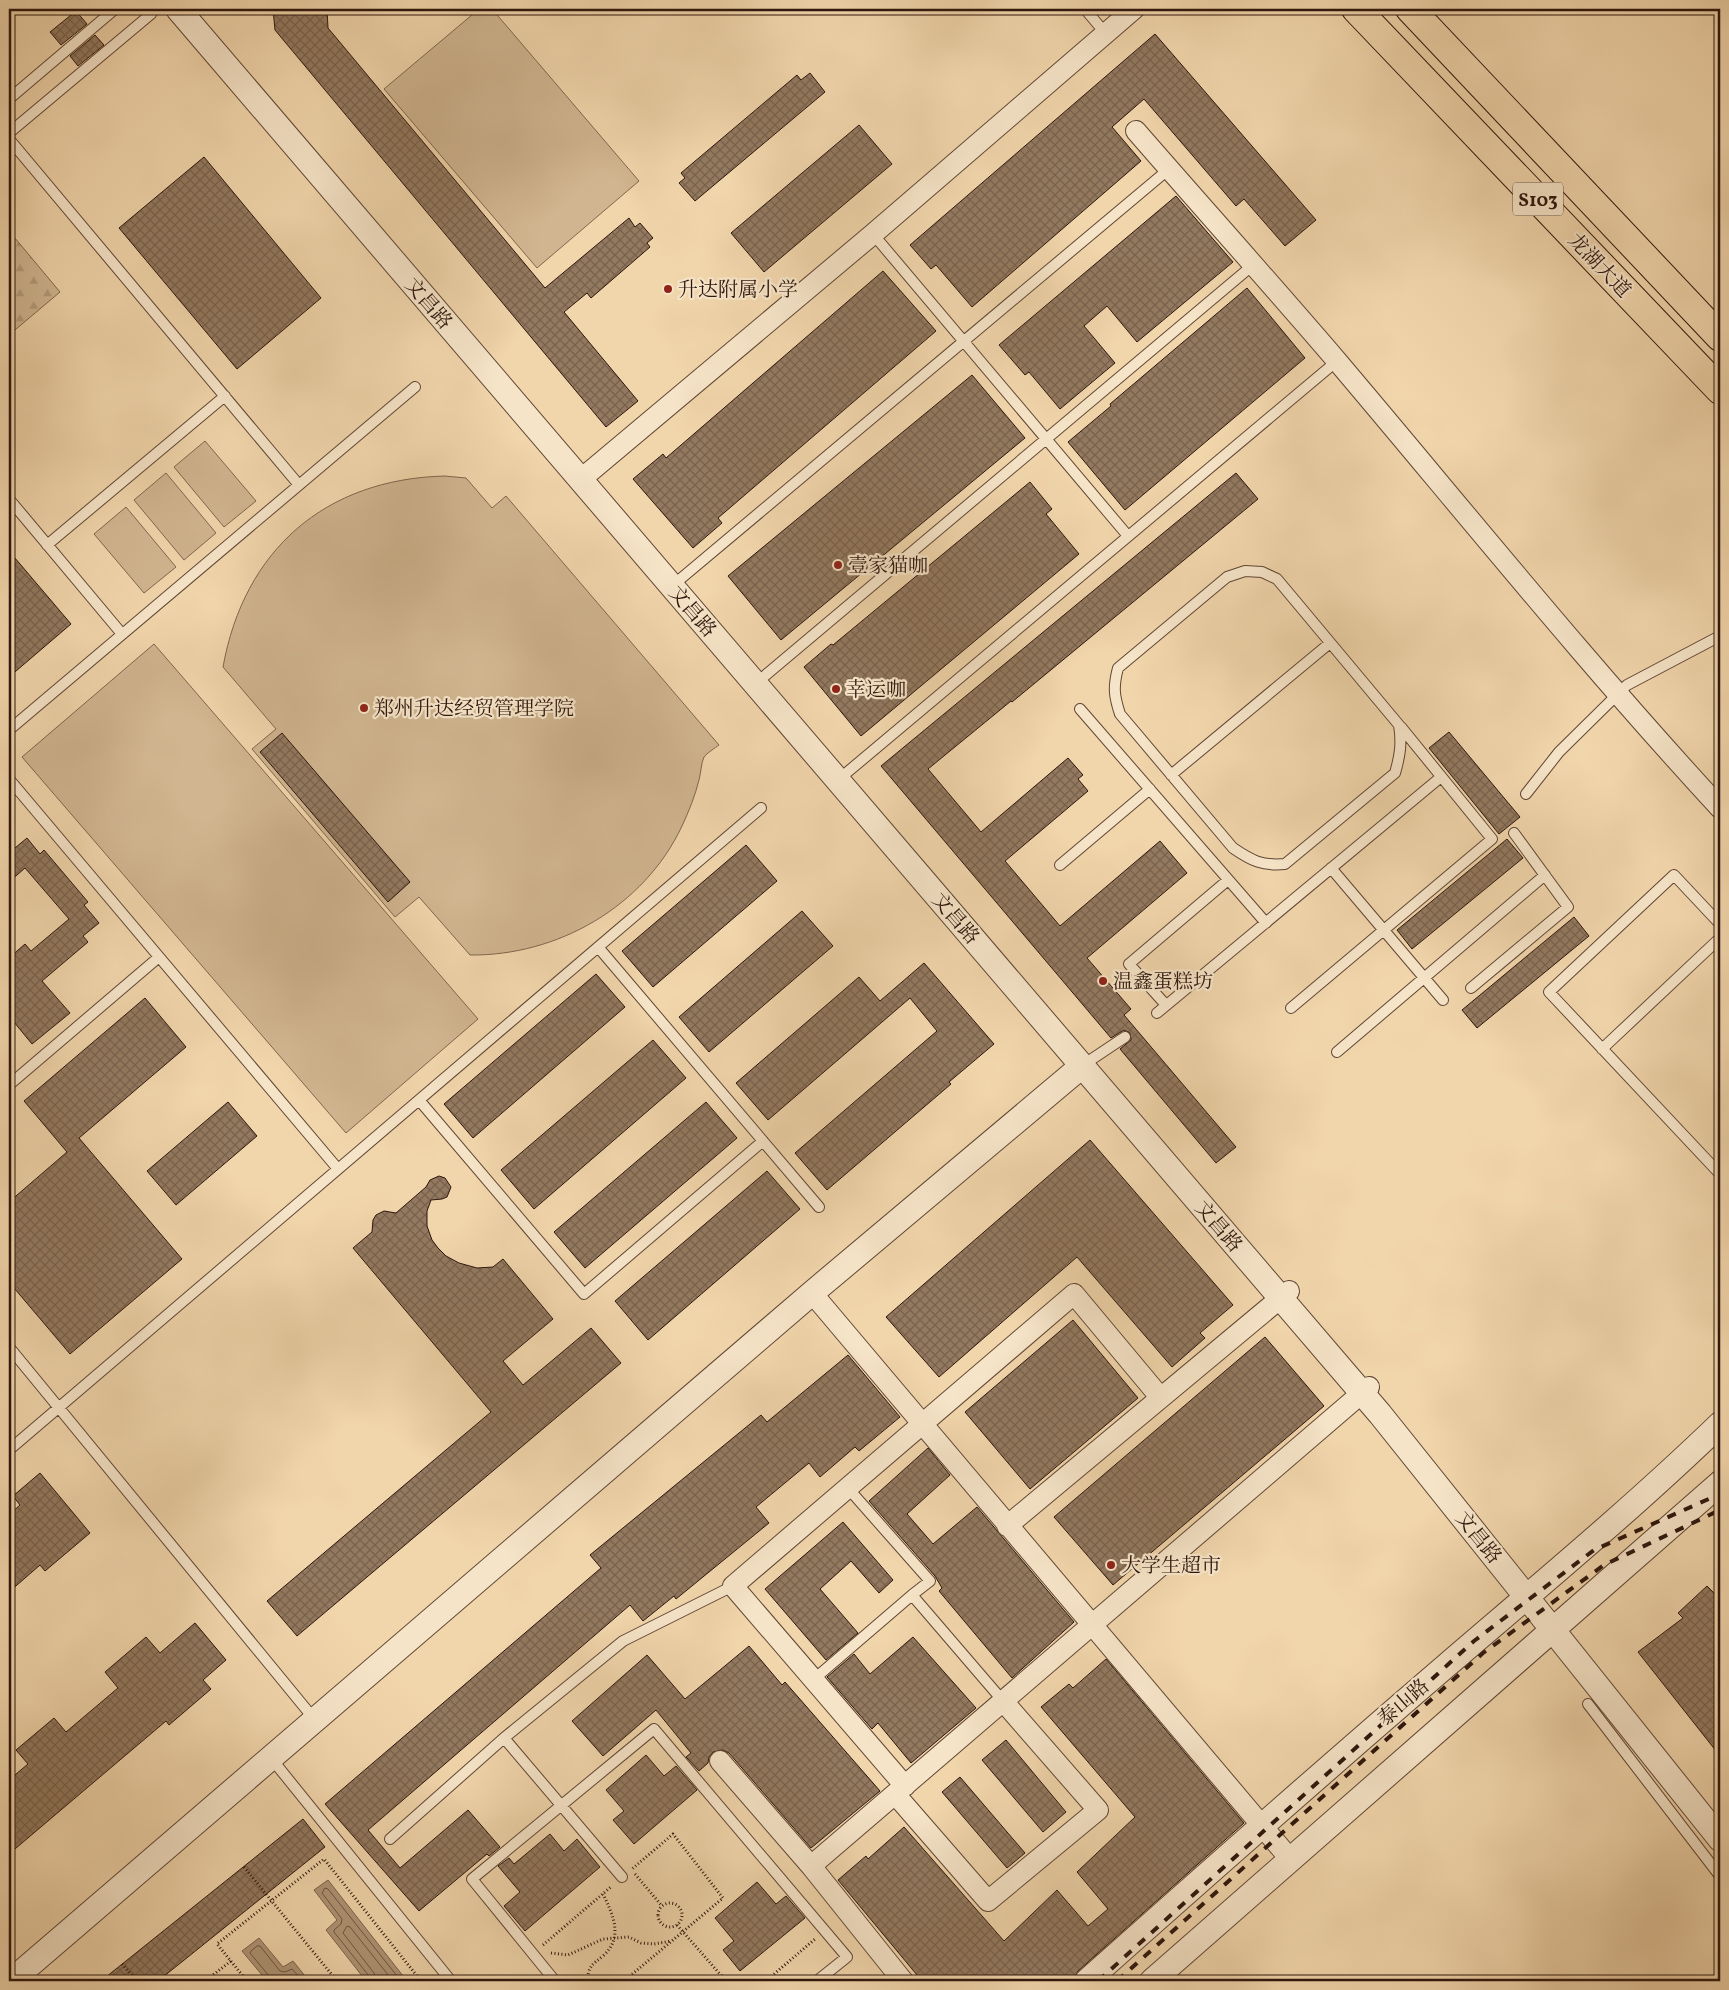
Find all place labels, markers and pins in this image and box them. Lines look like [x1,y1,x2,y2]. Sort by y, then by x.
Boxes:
place label: 升达附属小学 [678,277,798,305]
marker: 升达附属小学 [662,283,674,295]
place label: 壹家猫咖 [848,553,928,581]
marker: 壹家猫咖 [832,559,844,571]
place label: 幸运咖 [846,677,906,705]
marker: 幸运咖 [830,683,842,695]
place label: 郑州升达经贸管理学院 [374,696,574,724]
marker: 郑州升达经贸管理学院 [358,702,370,714]
place label: 温鑫蛋糕坊 [1113,969,1213,997]
marker: 温鑫蛋糕坊 [1097,975,1109,987]
place label: 大学生超市 [1121,1553,1221,1581]
marker: 大学生超市 [1105,1559,1117,1571]

